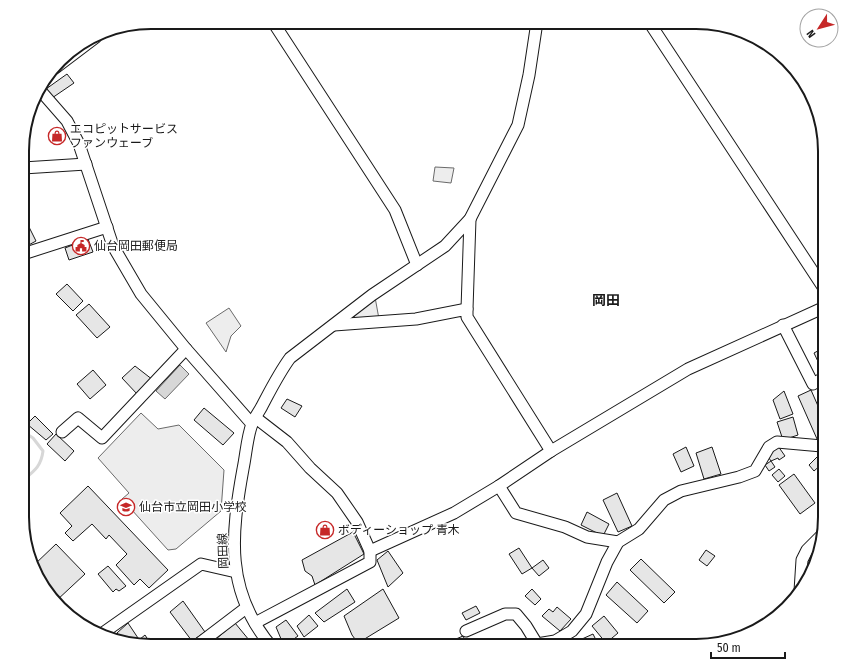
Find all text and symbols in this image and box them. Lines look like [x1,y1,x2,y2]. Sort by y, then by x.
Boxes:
north arrow [799,8,839,48]
text: N [804,27,819,40]
place label: エコピットサービス ファンウェーブ [70,122,178,150]
shop icon: エコピットサービス ファンウェーブ [47,126,67,146]
public building icon: 仙台岡田郵便局 [71,236,91,256]
place label: 仙台岡田郵便局 [94,239,178,253]
district label: 岡田 [592,292,620,309]
school or university icon: 仙台市立岡田小学校 [116,497,136,517]
place label: 仙台市立岡田小学校 [139,500,247,514]
shop icon: ボディーショップ 青木 [315,520,335,540]
place label: ボディーショップ 青木 [338,523,460,537]
street label: 岡田線 [215,533,231,569]
scale bar [711,634,785,660]
text: 50 m [717,641,741,655]

